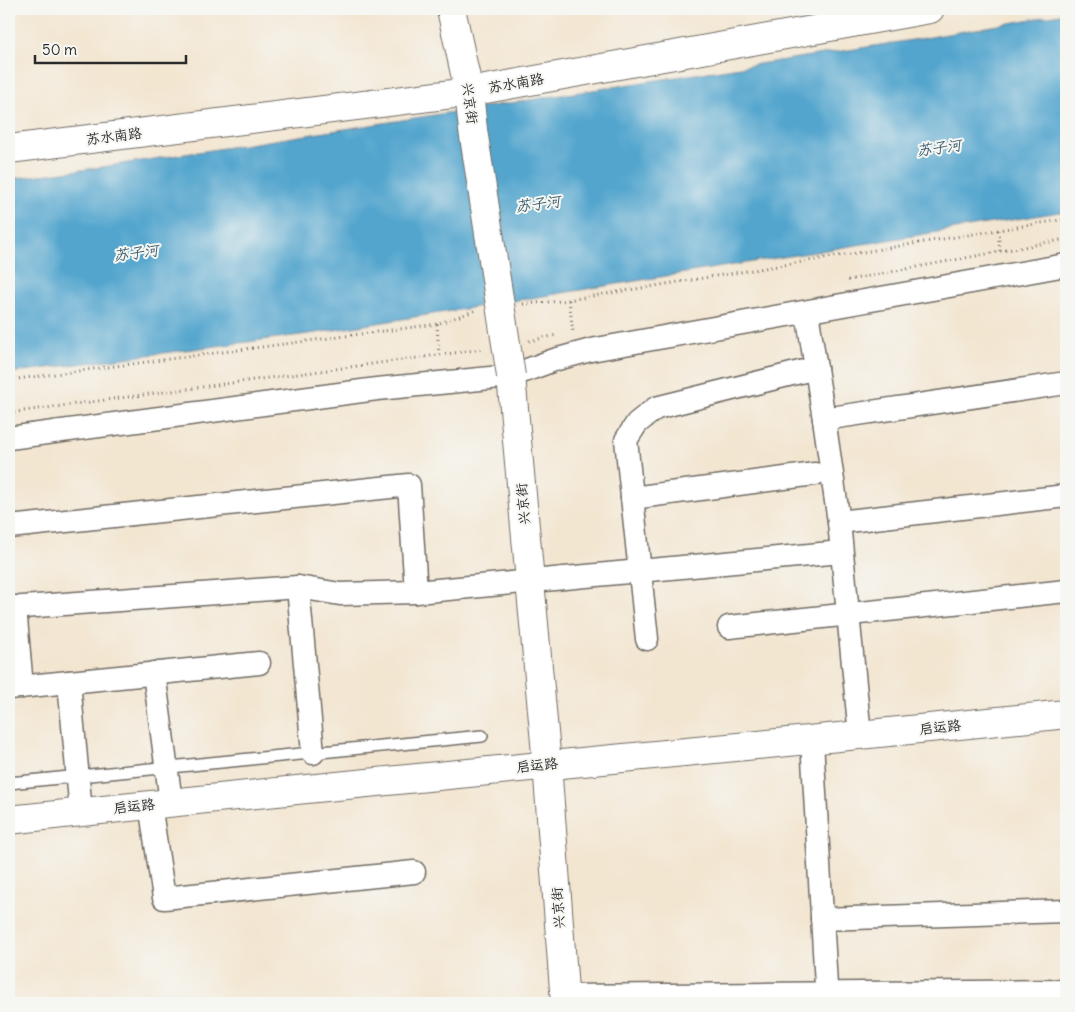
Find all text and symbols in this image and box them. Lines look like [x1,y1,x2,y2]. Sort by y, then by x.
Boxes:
scale bar [35,32,186,64]
text: 50 m [42,40,77,59]
street label: 苏水南路 [487,69,545,97]
street label: 兴京街 [458,81,482,125]
street label: 苏水南路 [85,124,143,148]
water label: 苏子河 [915,135,965,160]
water label: 苏子河 [514,191,564,216]
water label: 苏子河 [112,240,162,265]
street label: 兴京街 [512,482,534,526]
street label: 启运路 [918,716,962,738]
street label: 启运路 [515,754,559,776]
street label: 启运路 [112,795,156,817]
street label: 兴京街 [548,886,568,930]

